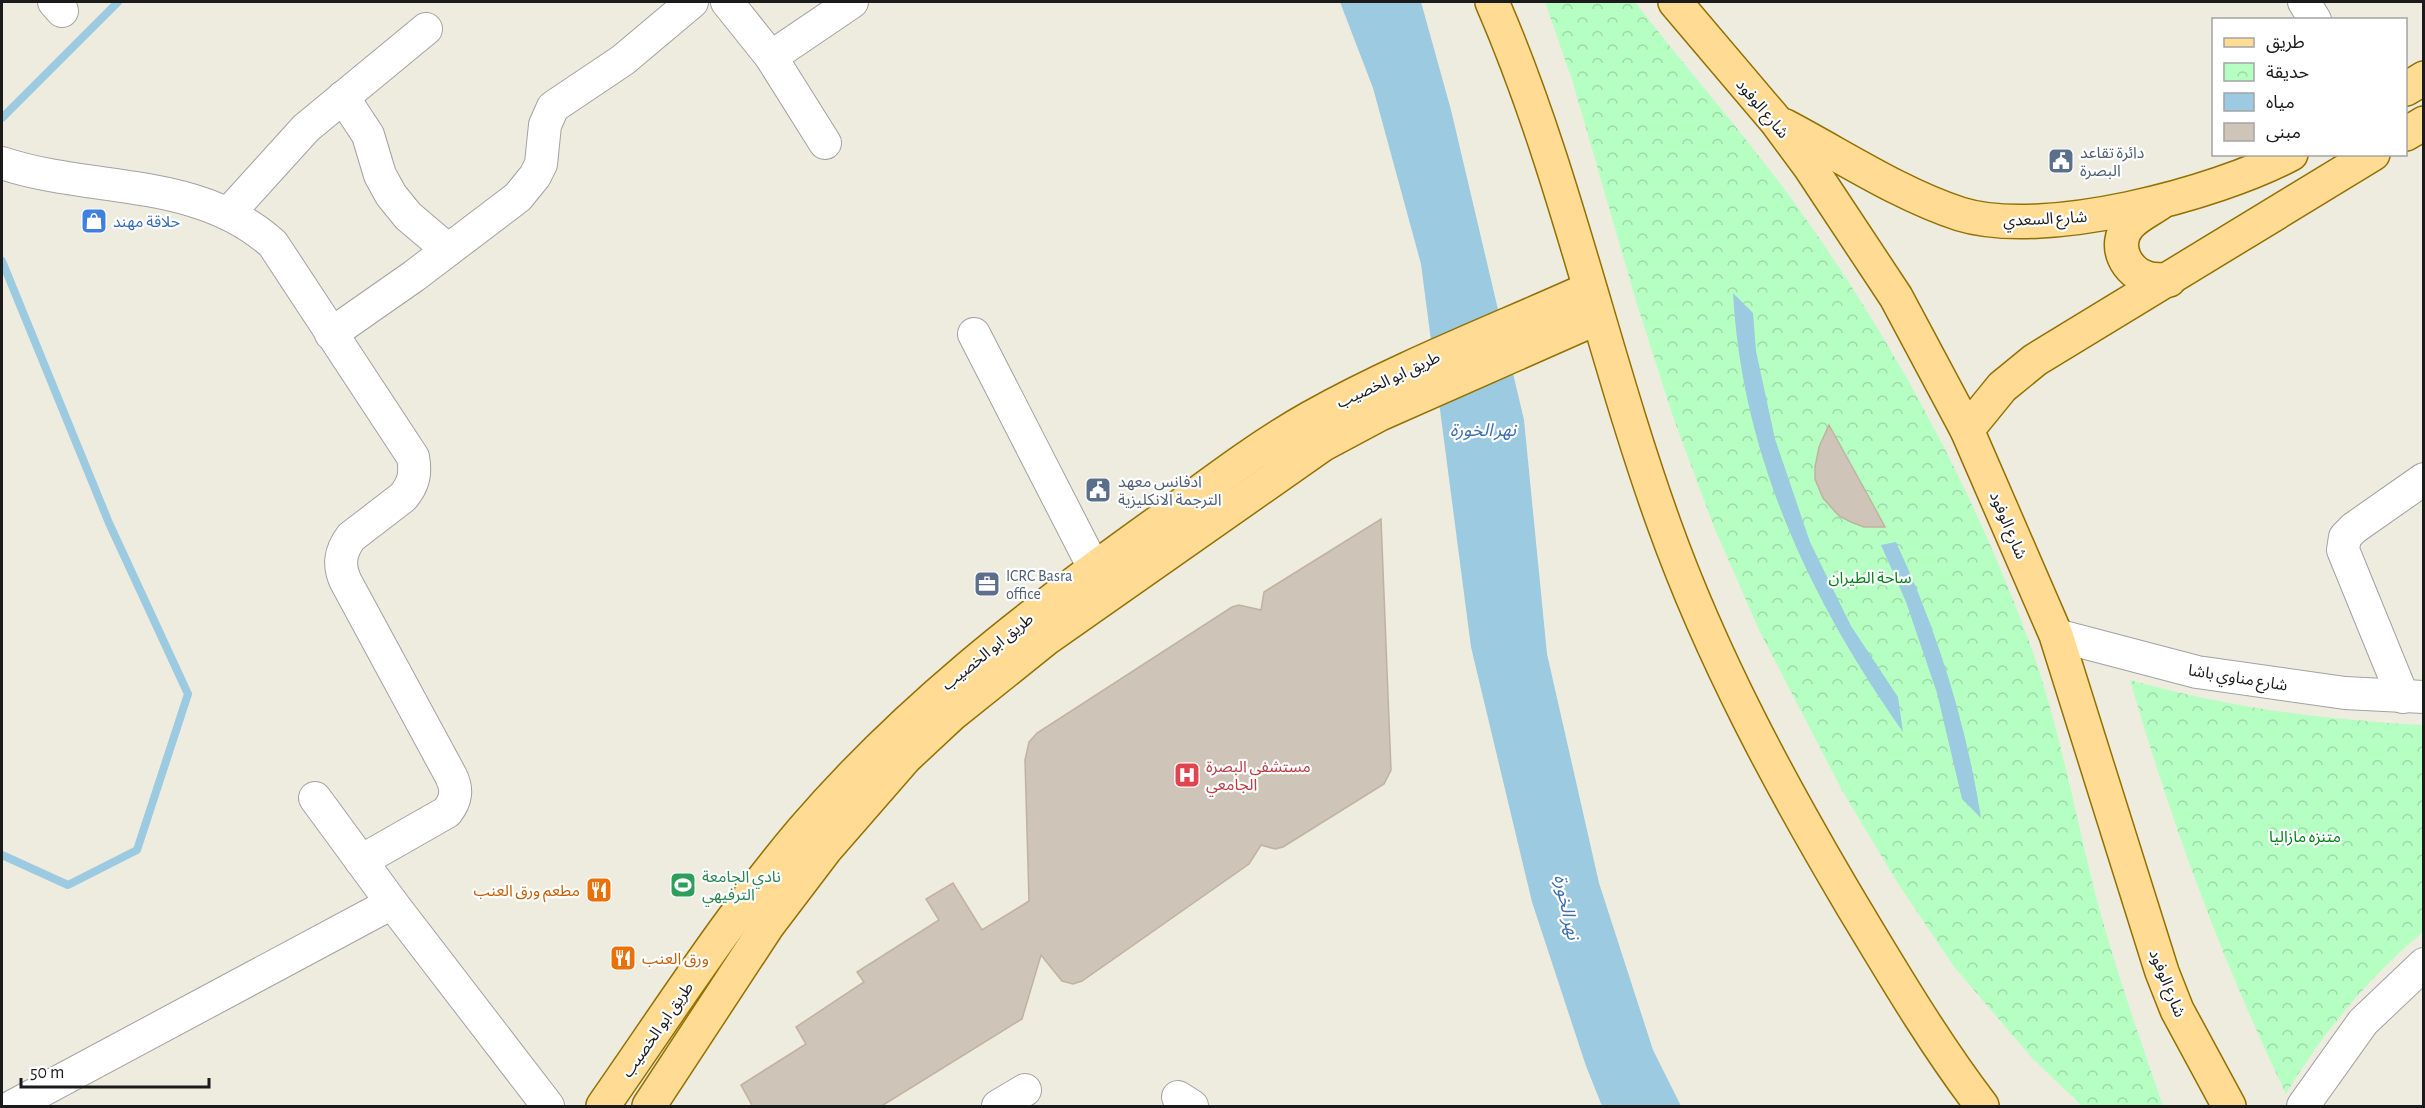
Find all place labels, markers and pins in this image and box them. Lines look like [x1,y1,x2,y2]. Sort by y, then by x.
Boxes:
place label: دائرة تقاعد البصرة [2080,145,2144,180]
public building icon: دائرة تقاعد البصرة [2046,146,2076,176]
shop icon: حلاقة مهند [79,206,109,236]
place label: حلاقة مهند [113,214,180,231]
place label: ادفانس معهد الترجمة الانكليزية [1118,474,1221,509]
public building icon: ادفانس معهد الترجمة الانكليزية [1083,475,1113,505]
place label: ICRC Basra office [1006,568,1072,602]
office icon: ICRC Basra office [972,569,1002,599]
place label: مستشفى البصرة الجامعي [1206,759,1311,797]
hospital icon: مستشفى البصرة الجامعي [1172,760,1202,790]
place label: نادي الجامعة الترفيهي [702,869,781,907]
sports icon: نادي الجامعة الترفيهي [668,870,698,900]
restaurant icon: مطعم ورق العنب [584,875,614,905]
place label: مطعم ورق العنب [473,883,580,903]
restaurant icon: ورق العنب [608,943,638,973]
place label: ورق العنب [642,951,709,968]

